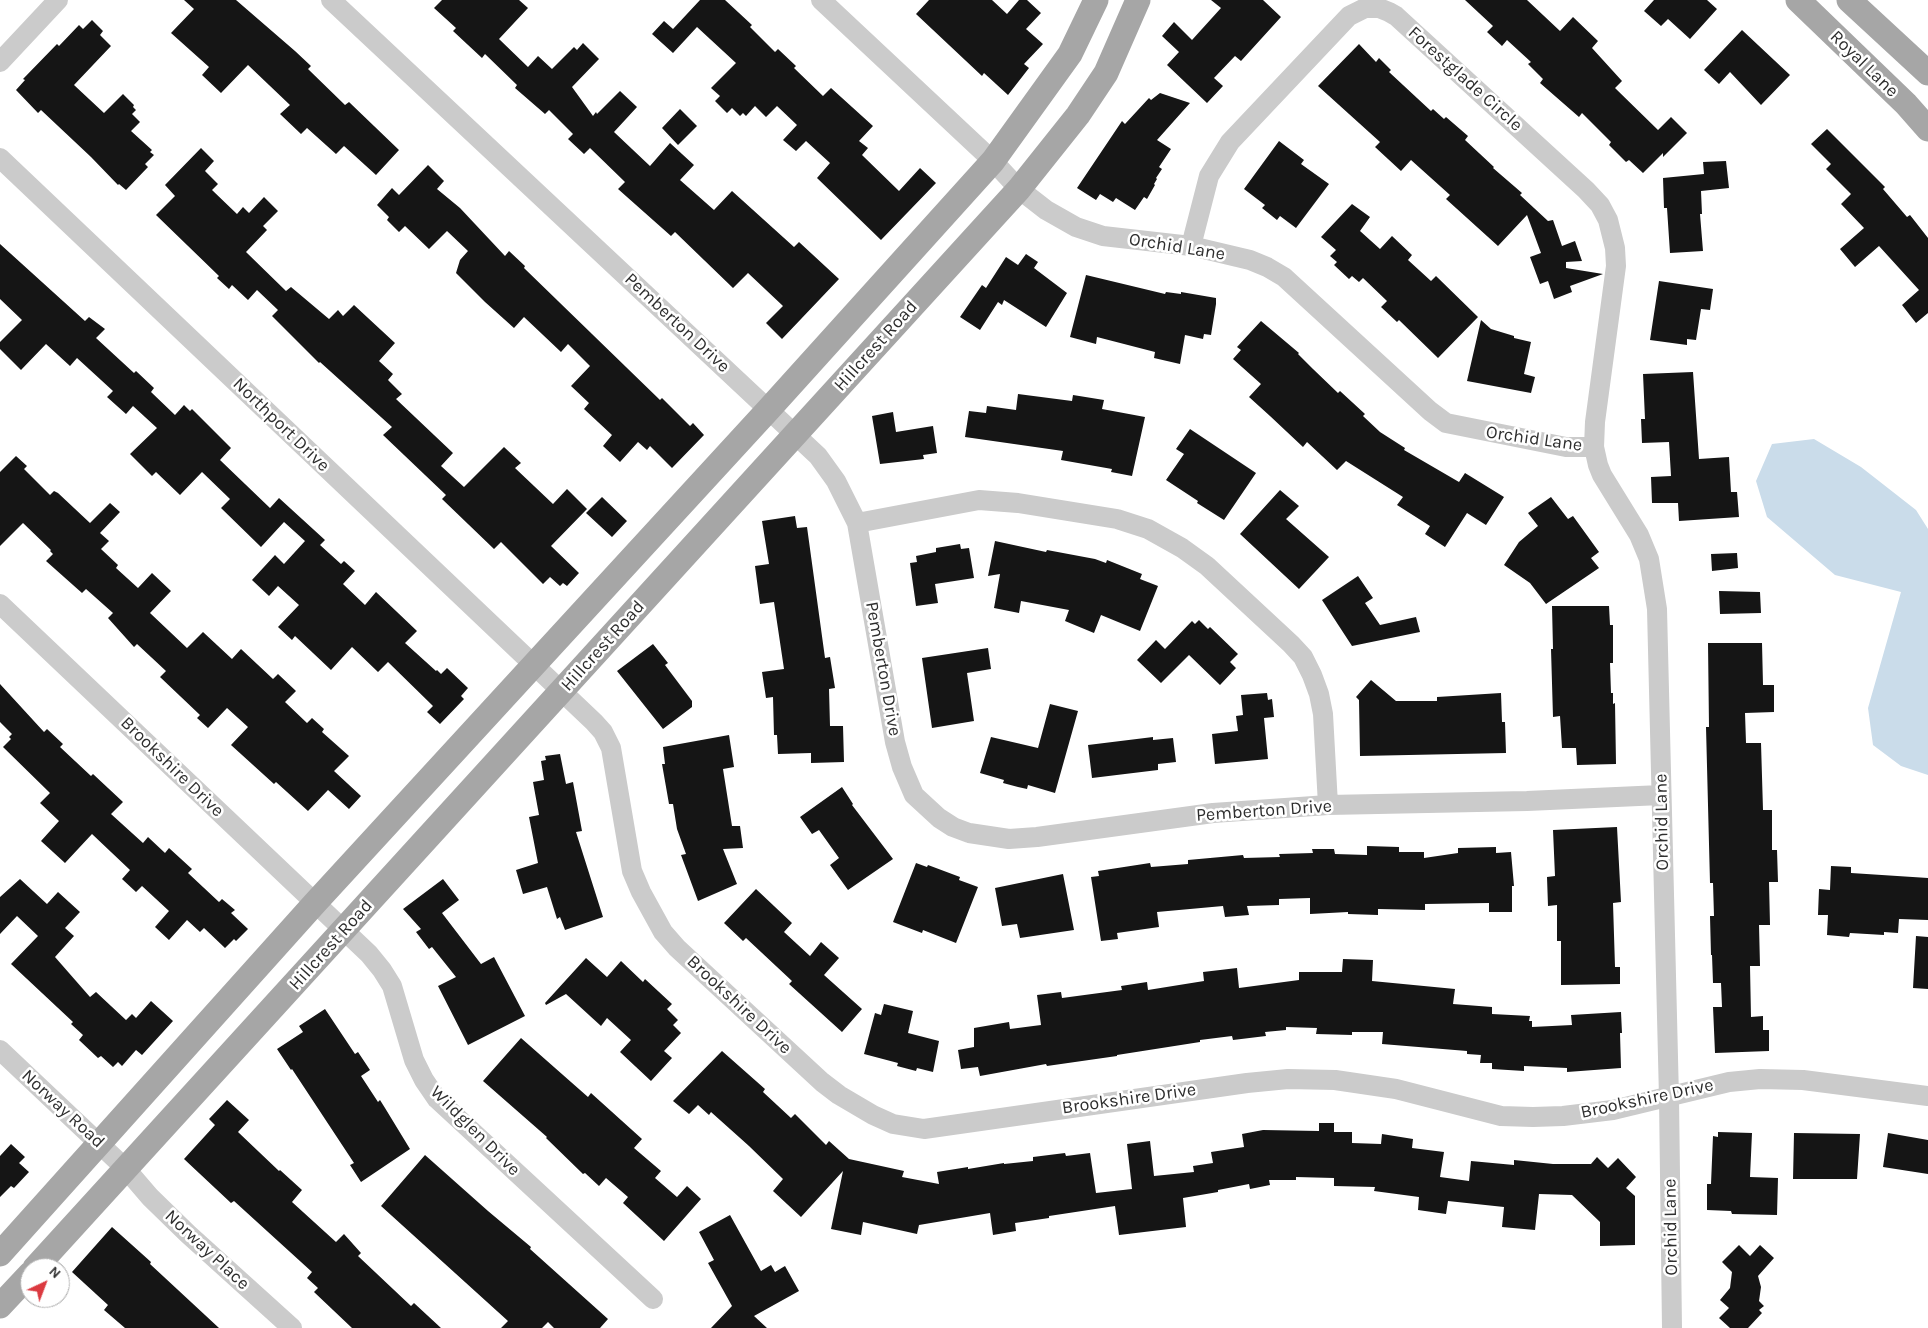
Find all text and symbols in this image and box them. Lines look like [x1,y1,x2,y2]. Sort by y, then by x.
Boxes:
street label: Forestglade Circle [1403,22,1527,136]
street label: Royal Lane [1825,26,1903,102]
street label: Orchid Lane [1127,229,1227,265]
street label: Pemberton Drive [620,269,734,377]
street label: Hillcrest Road [830,296,922,396]
street label: Northport Drive [228,373,334,477]
street label: Orchid Lane [1484,422,1584,456]
street label: Hillcrest Road [557,596,649,696]
street label: Pemberton Drive [861,600,905,738]
street label: Brookshire Drive [116,712,228,822]
street label: Orchid Lane [1650,773,1674,871]
street label: Pemberton Drive [1195,795,1333,827]
street label: Hillcrest Road [285,895,377,995]
street label: Brookshire Drive [682,951,796,1059]
street label: Norway Road [17,1065,109,1153]
street label: Brookshire Drive [1579,1074,1715,1124]
street label: Brookshire Drive [1061,1079,1197,1119]
street label: Wildglen Drive [425,1081,525,1181]
street label: Orchid Lane [1659,1178,1683,1276]
street label: Norway Place [160,1205,254,1295]
north arrow [20,1258,70,1308]
text: N [45,1263,64,1282]

